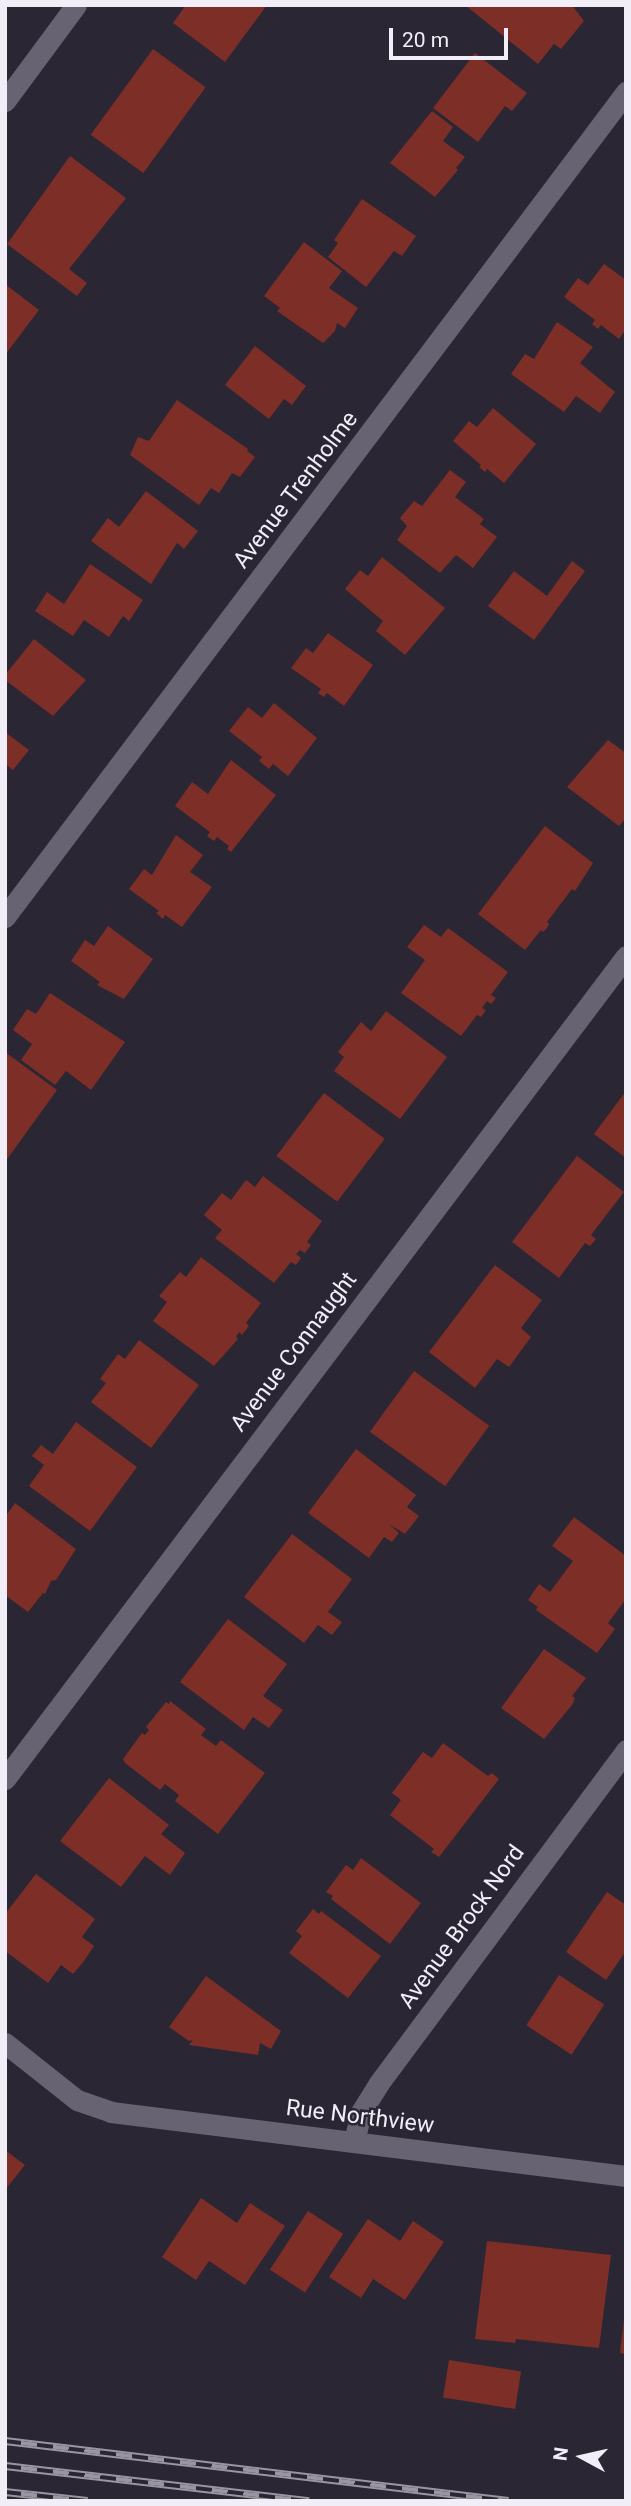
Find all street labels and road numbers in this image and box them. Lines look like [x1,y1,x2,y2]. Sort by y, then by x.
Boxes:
street label: Avenue Trenholme [228,406,364,574]
street label: Avenue Connaught [225,1267,363,1437]
street label: Avenue Brock Nord [393,1840,531,2014]
street label: Rue Northview [284,2094,436,2140]

